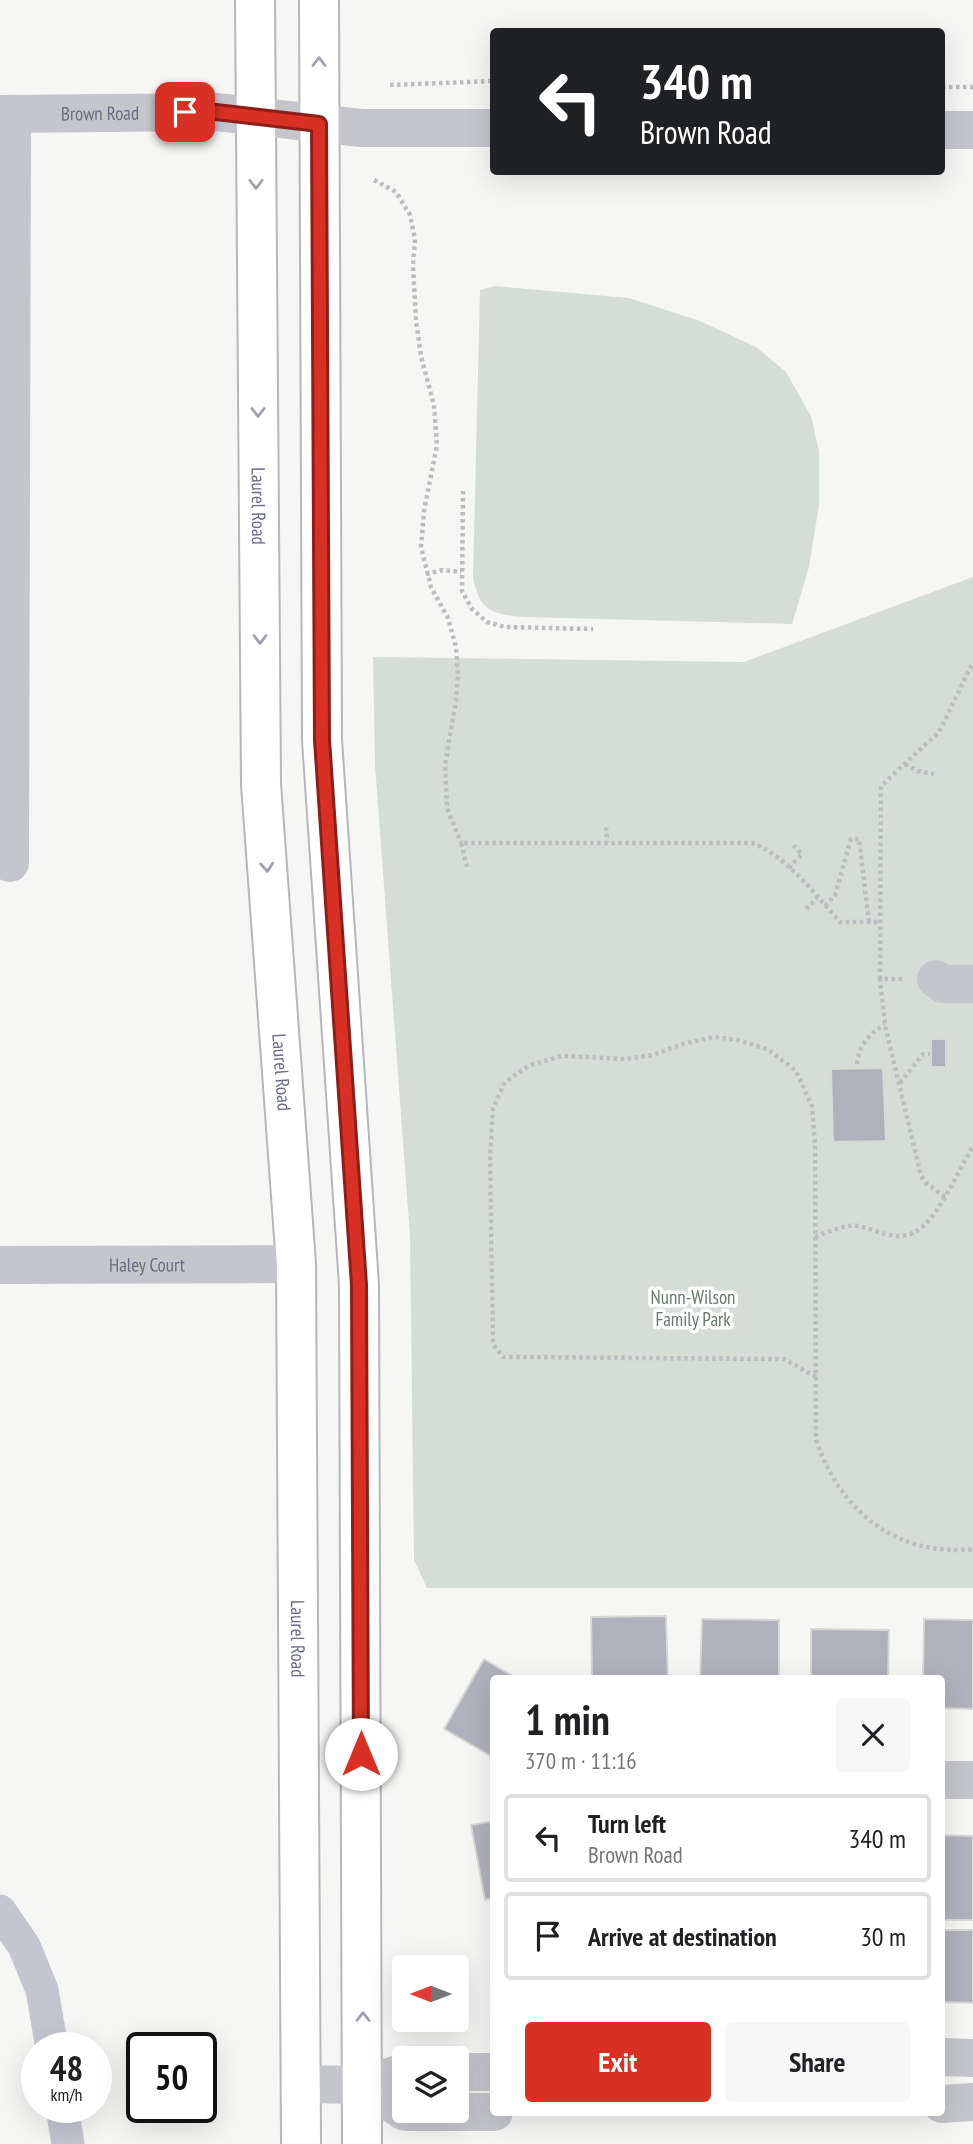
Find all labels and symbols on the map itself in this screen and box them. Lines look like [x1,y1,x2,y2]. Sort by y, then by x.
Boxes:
one-way arrow [311,56,327,67]
pin [155,82,215,142]
street label: Brown Road [61,101,139,125]
one-way arrow [248,180,264,190]
one-way arrow [250,407,266,418]
street label: Laurel Road [247,467,271,545]
one-way arrow [252,635,268,645]
one-way arrow [259,861,274,872]
street label: Laurel Road [267,1033,297,1112]
street label: Haley Court [109,1252,186,1277]
park label: Nunn-Wilson Family Park [651,1285,735,1331]
street label: Laurel Road [286,1600,310,1678]
position arrow [324,1717,398,1791]
north arrow [392,1955,469,2032]
one-way arrow [355,2011,371,2021]
speed limit sign: 50 [126,2032,217,2123]

